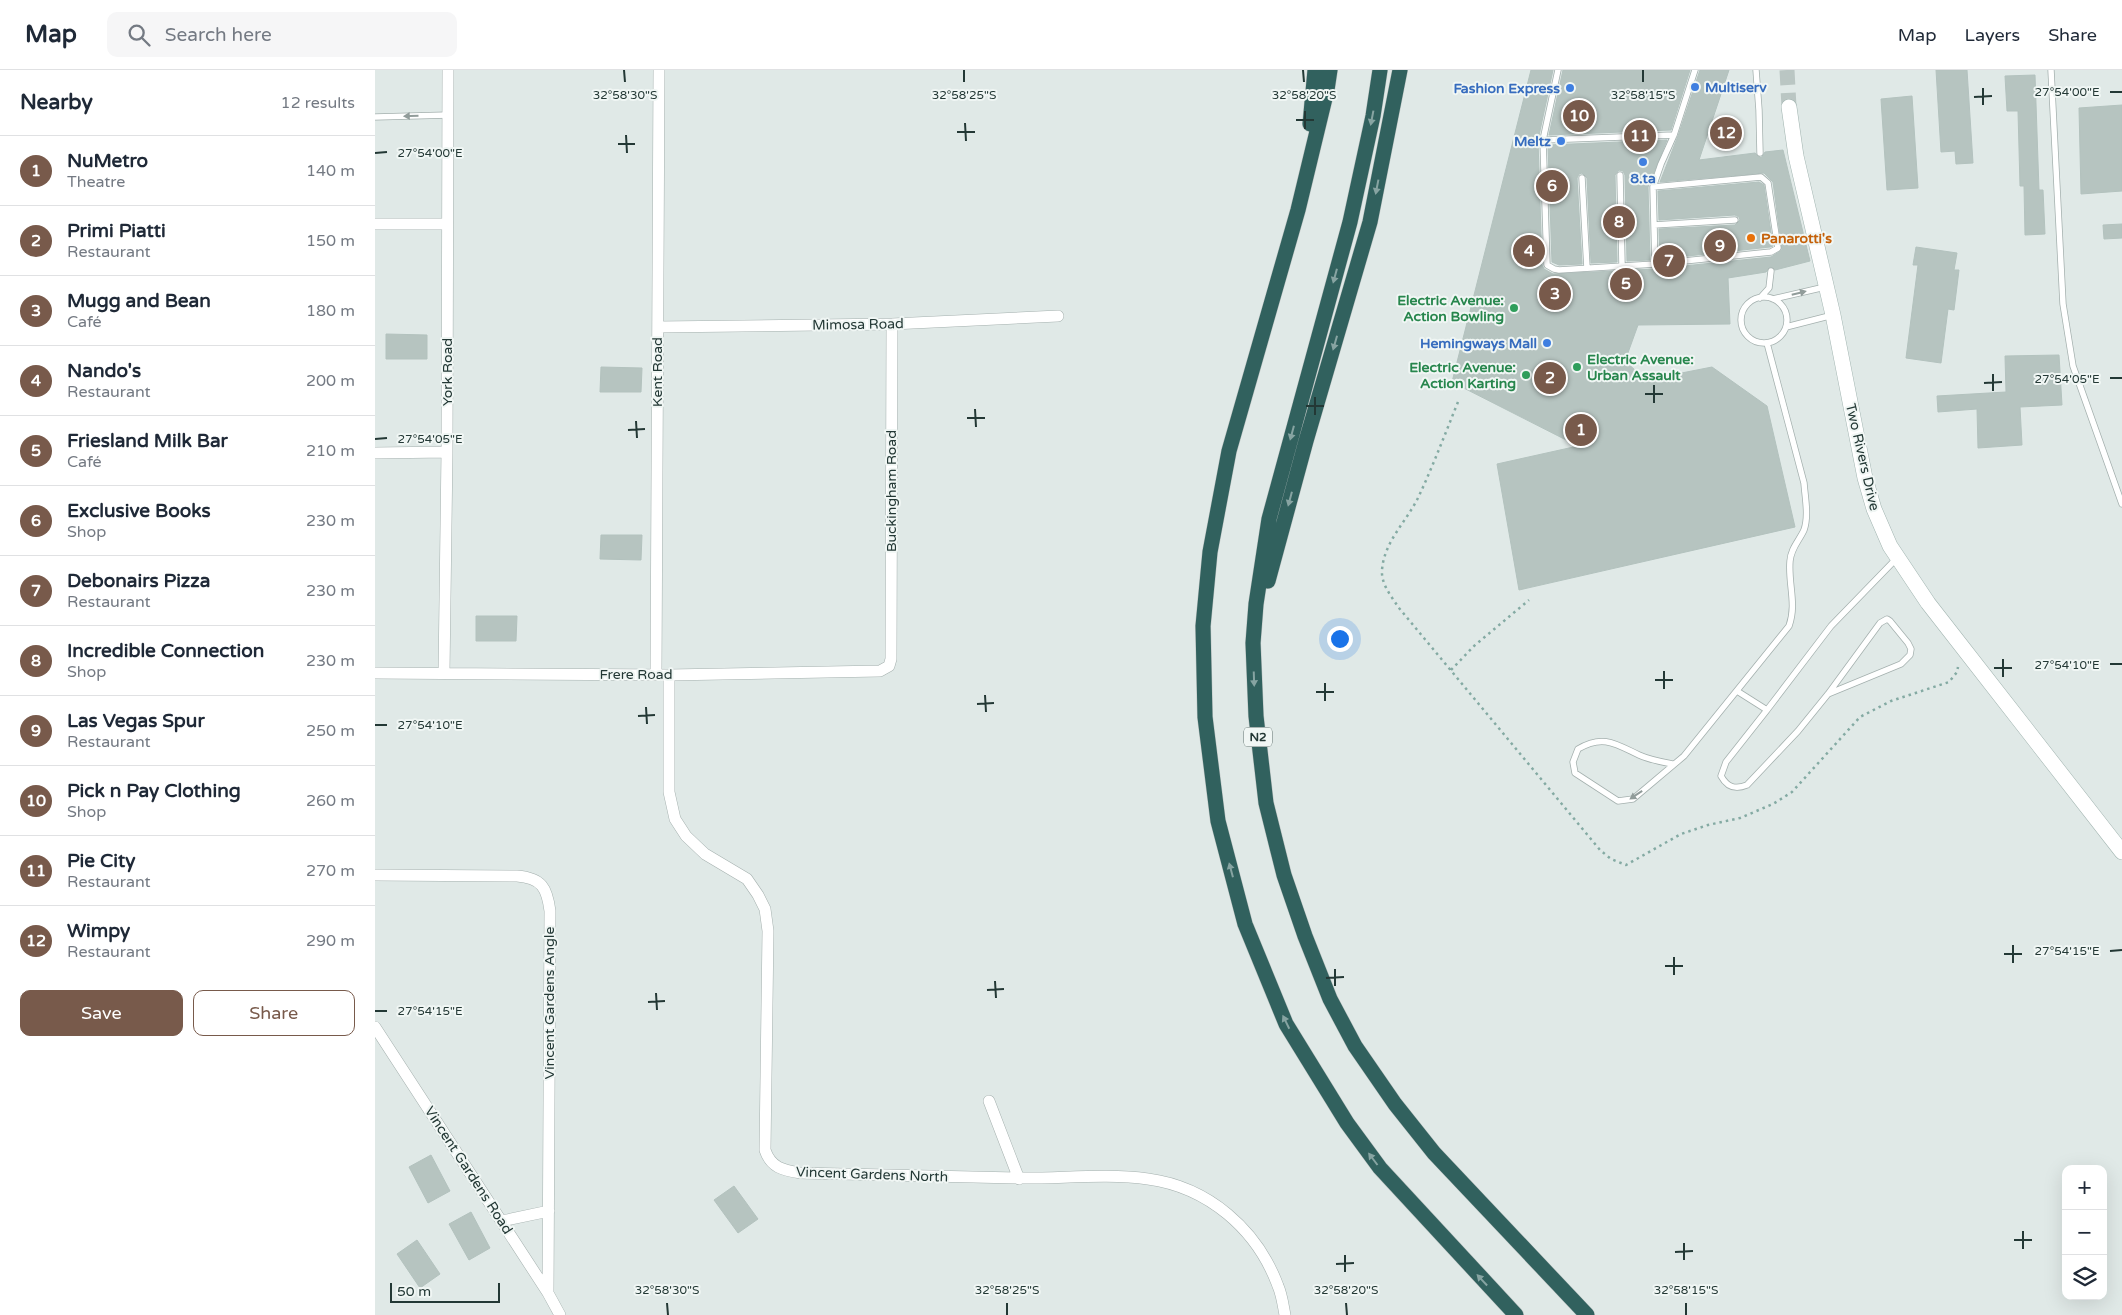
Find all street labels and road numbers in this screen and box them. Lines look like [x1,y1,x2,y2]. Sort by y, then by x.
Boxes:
street label: Mimosa Road [812,315,904,334]
street label: Kent Road [649,337,666,407]
street label: York Road [439,338,456,406]
street label: Two Rivers Drive [1842,402,1883,512]
street label: Buckingham Road [883,430,900,552]
street label: Frere Road [599,666,673,683]
road number: N2 [1244,728,1272,746]
street label: Vincent Gardens Angle [541,927,558,1079]
street label: Vincent Gardens Road [421,1103,516,1237]
street label: Vincent Gardens North [796,1163,948,1186]

